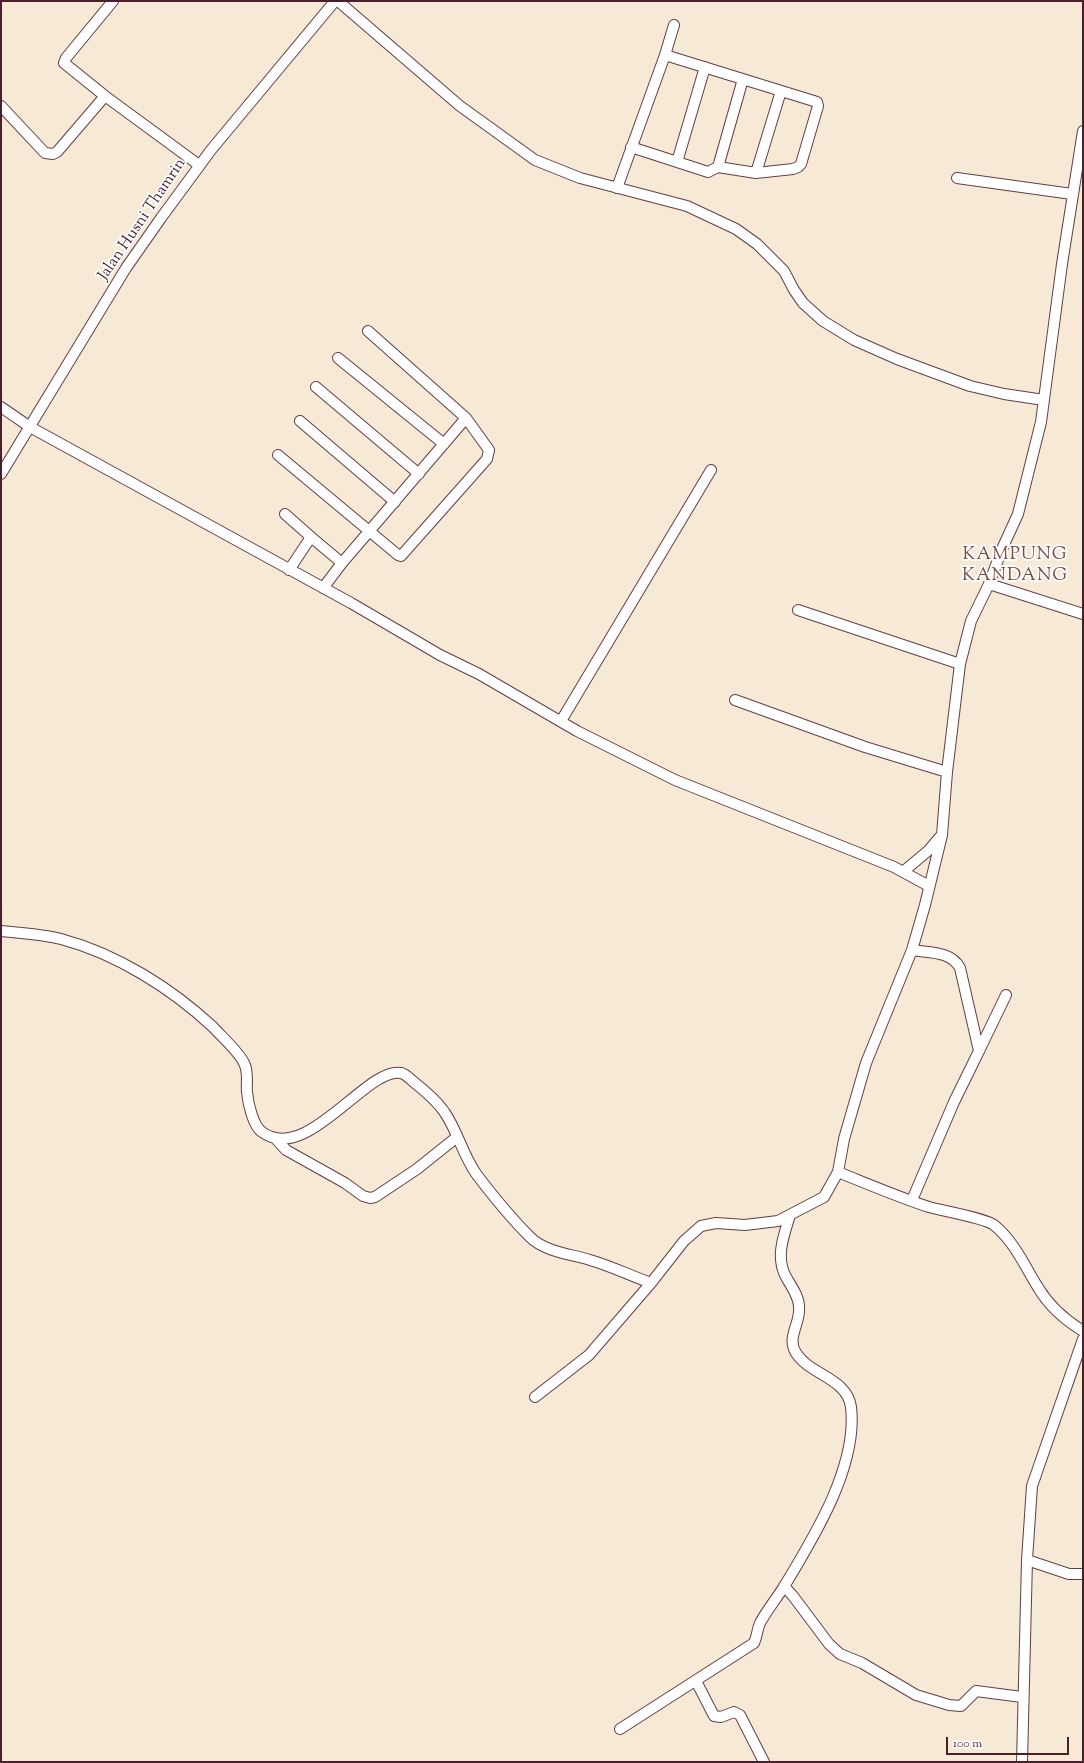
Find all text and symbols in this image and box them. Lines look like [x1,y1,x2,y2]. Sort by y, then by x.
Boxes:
street label: Jalan Husni Thamrin [95,155,191,285]
district label: KAMPUNG KANDANG [962,545,1068,588]
scale bar [948,1729,1071,1755]
text: 100 m [953,1735,982,1753]

